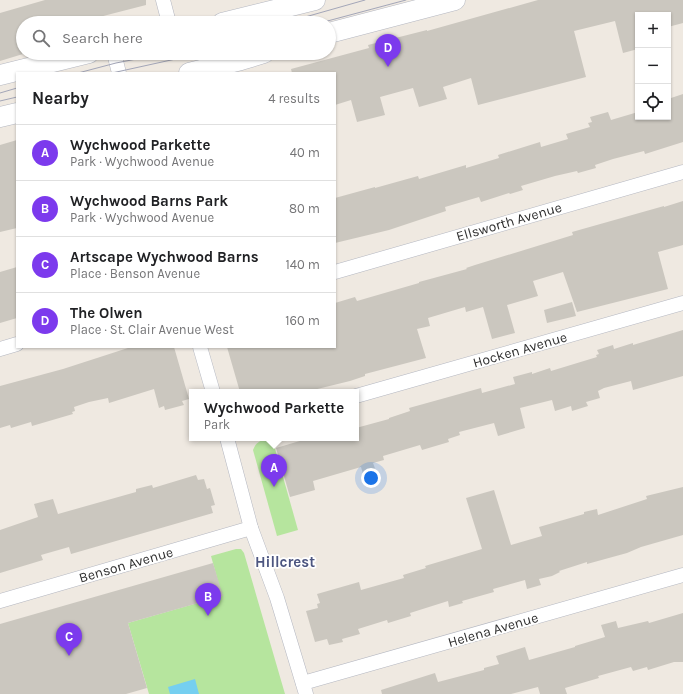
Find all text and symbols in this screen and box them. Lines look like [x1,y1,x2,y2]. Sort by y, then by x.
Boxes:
map controls [635,12,671,120]
button: + [635,12,671,48]
search box [16,16,336,60]
icon: search [30,27,52,49]
text: Search here [62,29,143,47]
pin: D [375,34,401,67]
button: − [635,48,671,84]
button: locate [635,84,671,120]
text: Nearby [32,88,89,108]
text: 4 results [268,91,320,106]
text: Wychwood Parkette [70,136,210,154]
text: A [41,145,49,160]
text: 40 m [290,145,320,160]
text: Park · Wychwood Avenue [70,154,214,169]
text: Wychwood Barns Park [70,192,228,210]
street label: Ellsworth Avenue [454,199,564,245]
text: B [41,201,49,216]
text: 80 m [289,201,320,216]
text: Park · Wychwood Avenue [70,210,214,225]
text: Artscape Wychwood Barns [70,248,259,266]
text: C [41,257,49,272]
text: 140 m [285,257,320,272]
text: Place · Benson Avenue [70,266,200,281]
text: The Olwen [70,304,143,322]
text: D [41,313,49,328]
text: 160 m [285,313,320,328]
text: Place · St. Clair Avenue West [70,322,234,337]
street label: Hocken Avenue [471,328,569,372]
popup [189,389,359,441]
text: Wychwood Parkette [204,399,344,417]
text: Park [204,417,230,432]
pin: A [261,454,287,487]
your location [361,468,381,488]
street label: Benson Avenue [77,543,175,587]
district label: Hillcrest [255,553,315,571]
pin: B [195,583,221,616]
street label: Helena Avenue [446,609,540,651]
pin: C [56,623,82,656]

